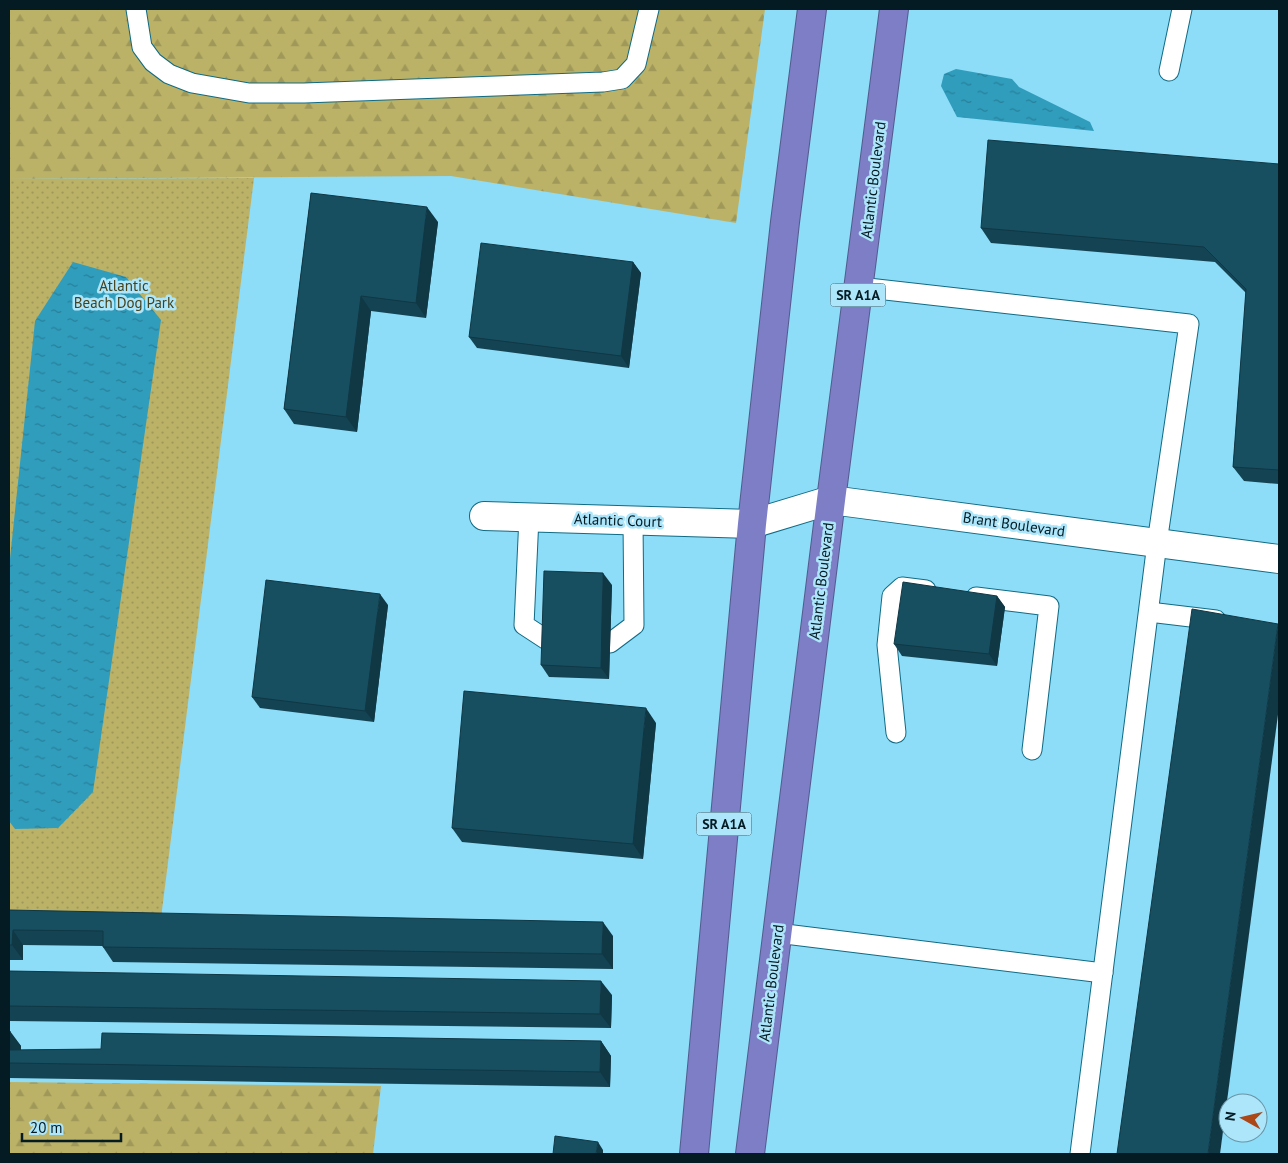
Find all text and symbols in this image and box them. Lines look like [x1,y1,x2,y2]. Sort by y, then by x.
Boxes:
street label: Atlantic Boulevard [856,120,890,240]
park label: Atlantic Beach Dog Park [74,276,175,312]
road number: SR A1A [830,284,886,306]
street label: Brant Boulevard [962,507,1066,541]
street label: Atlantic Court [574,509,662,531]
street label: Atlantic Boulevard [804,521,838,641]
road number: SR A1A [696,812,752,836]
street label: Atlantic Boulevard [754,923,788,1043]
north arrow [1218,1093,1268,1143]
scale bar [22,1110,121,1142]
text: N [1221,1110,1240,1122]
text: 20 m [30,1118,63,1137]

